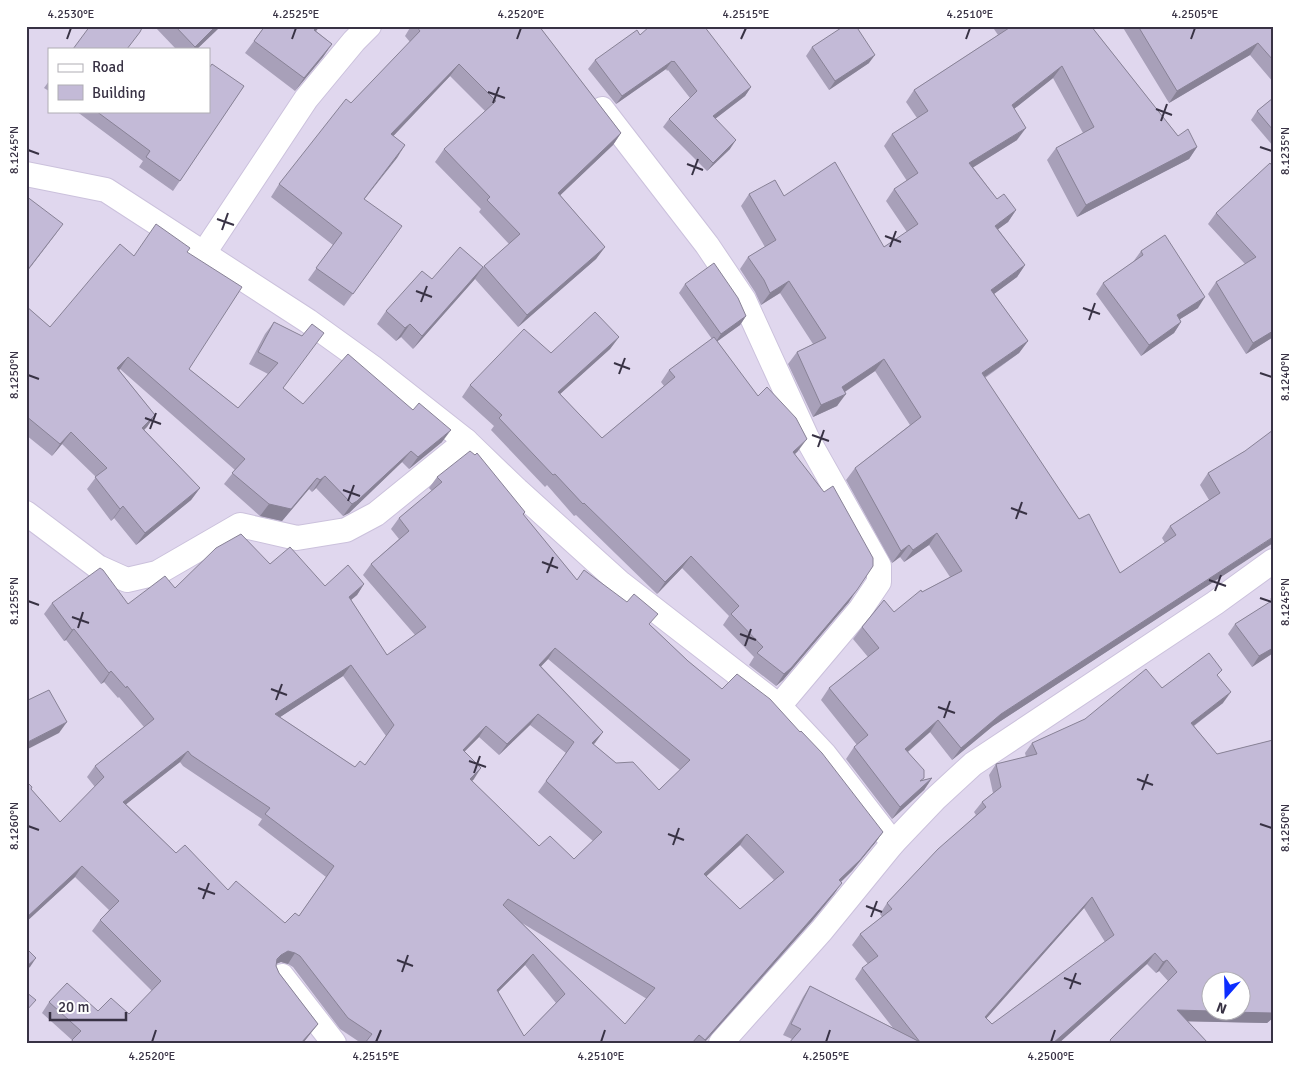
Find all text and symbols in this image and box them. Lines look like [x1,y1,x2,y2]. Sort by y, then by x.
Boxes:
text: 4.2530°E [48,7,95,22]
text: 4.2525°E [273,7,320,22]
text: 4.2520°E [498,7,545,22]
text: 4.2515°E [723,7,770,22]
text: 4.2510°E [947,7,994,22]
text: 4.2505°E [1172,7,1219,22]
legend [48,48,210,112]
text: Road [92,58,124,76]
text: Building [92,84,146,102]
text: 8.1245°N [7,126,22,174]
text: 8.1235°N [1278,127,1293,175]
text: 8.1250°N [7,351,22,399]
text: 8.1240°N [1278,353,1293,401]
text: 8.1255°N [7,577,22,625]
text: 8.1245°N [1278,578,1293,626]
text: 8.1260°N [7,802,22,850]
text: 8.1250°N [1278,804,1293,852]
north arrow [1202,972,1252,1022]
scale bar [50,989,126,1021]
text: 20 m [58,998,89,1016]
text: N [1214,998,1229,1017]
text: 4.2520°E [129,1049,176,1064]
text: 4.2515°E [353,1049,400,1064]
text: 4.2510°E [578,1049,625,1064]
text: 4.2505°E [803,1049,850,1064]
text: 4.2500°E [1028,1049,1075,1064]

